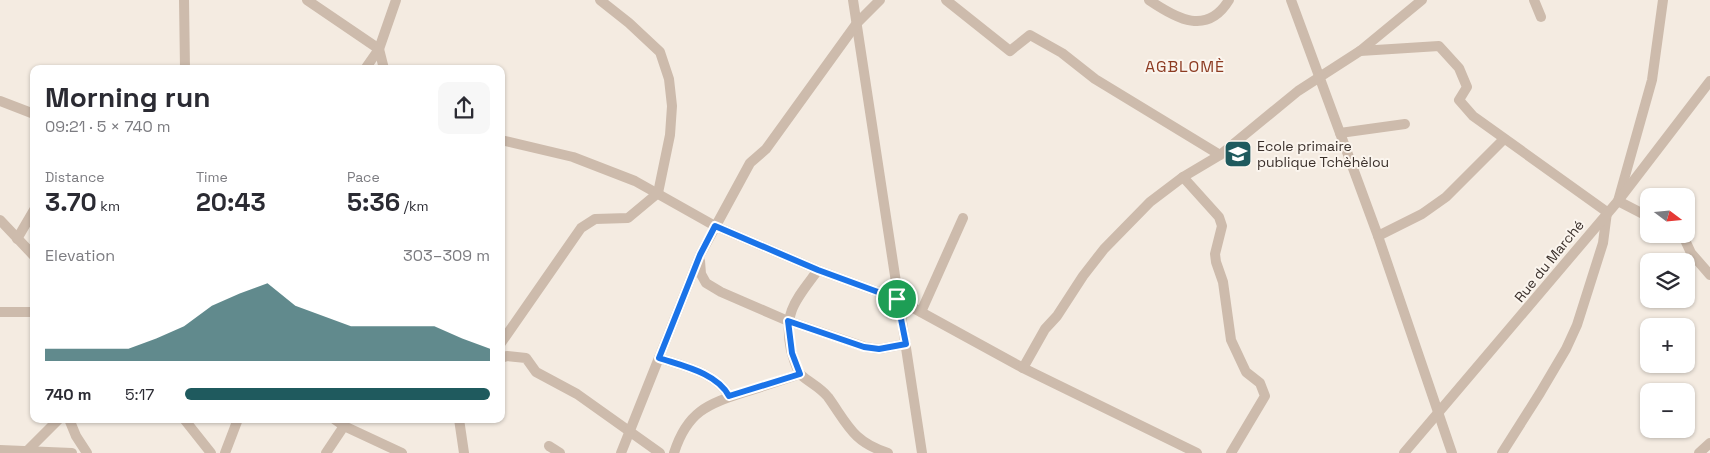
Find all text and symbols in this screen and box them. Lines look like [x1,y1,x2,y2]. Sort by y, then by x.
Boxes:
district label: AGBLOMÈ [1145,56,1225,77]
text: Morning run [45,79,210,115]
button: share [438,82,490,134]
text: 09:21 · 5 × 740 m [45,116,171,137]
place label: Ecole primaire publique Tchèhèlou [1257,137,1389,171]
school or university icon: Ecole primaire publique Tchèhèlou [1223,139,1253,169]
text: Distance [45,168,105,186]
text: Time [196,168,228,186]
text: Pace [347,168,380,186]
text: 3.70 [45,186,97,218]
text: 20:43 [196,186,266,218]
text: 5:36 [347,186,400,218]
north arrow [1640,188,1695,242]
map controls [1640,188,1695,438]
text: km [97,197,120,215]
text: /km [400,197,428,215]
street label: Rue du Marché [1510,216,1588,306]
text: Elevation [45,245,115,266]
text: 303–309 m [403,245,490,266]
button: layers [1640,253,1695,308]
pin [876,278,918,320]
icon: arrive [883,285,911,313]
button: + [1640,318,1695,373]
button: − [1640,383,1695,438]
text: 740 m [45,384,91,405]
text: 5:17 [125,384,154,405]

